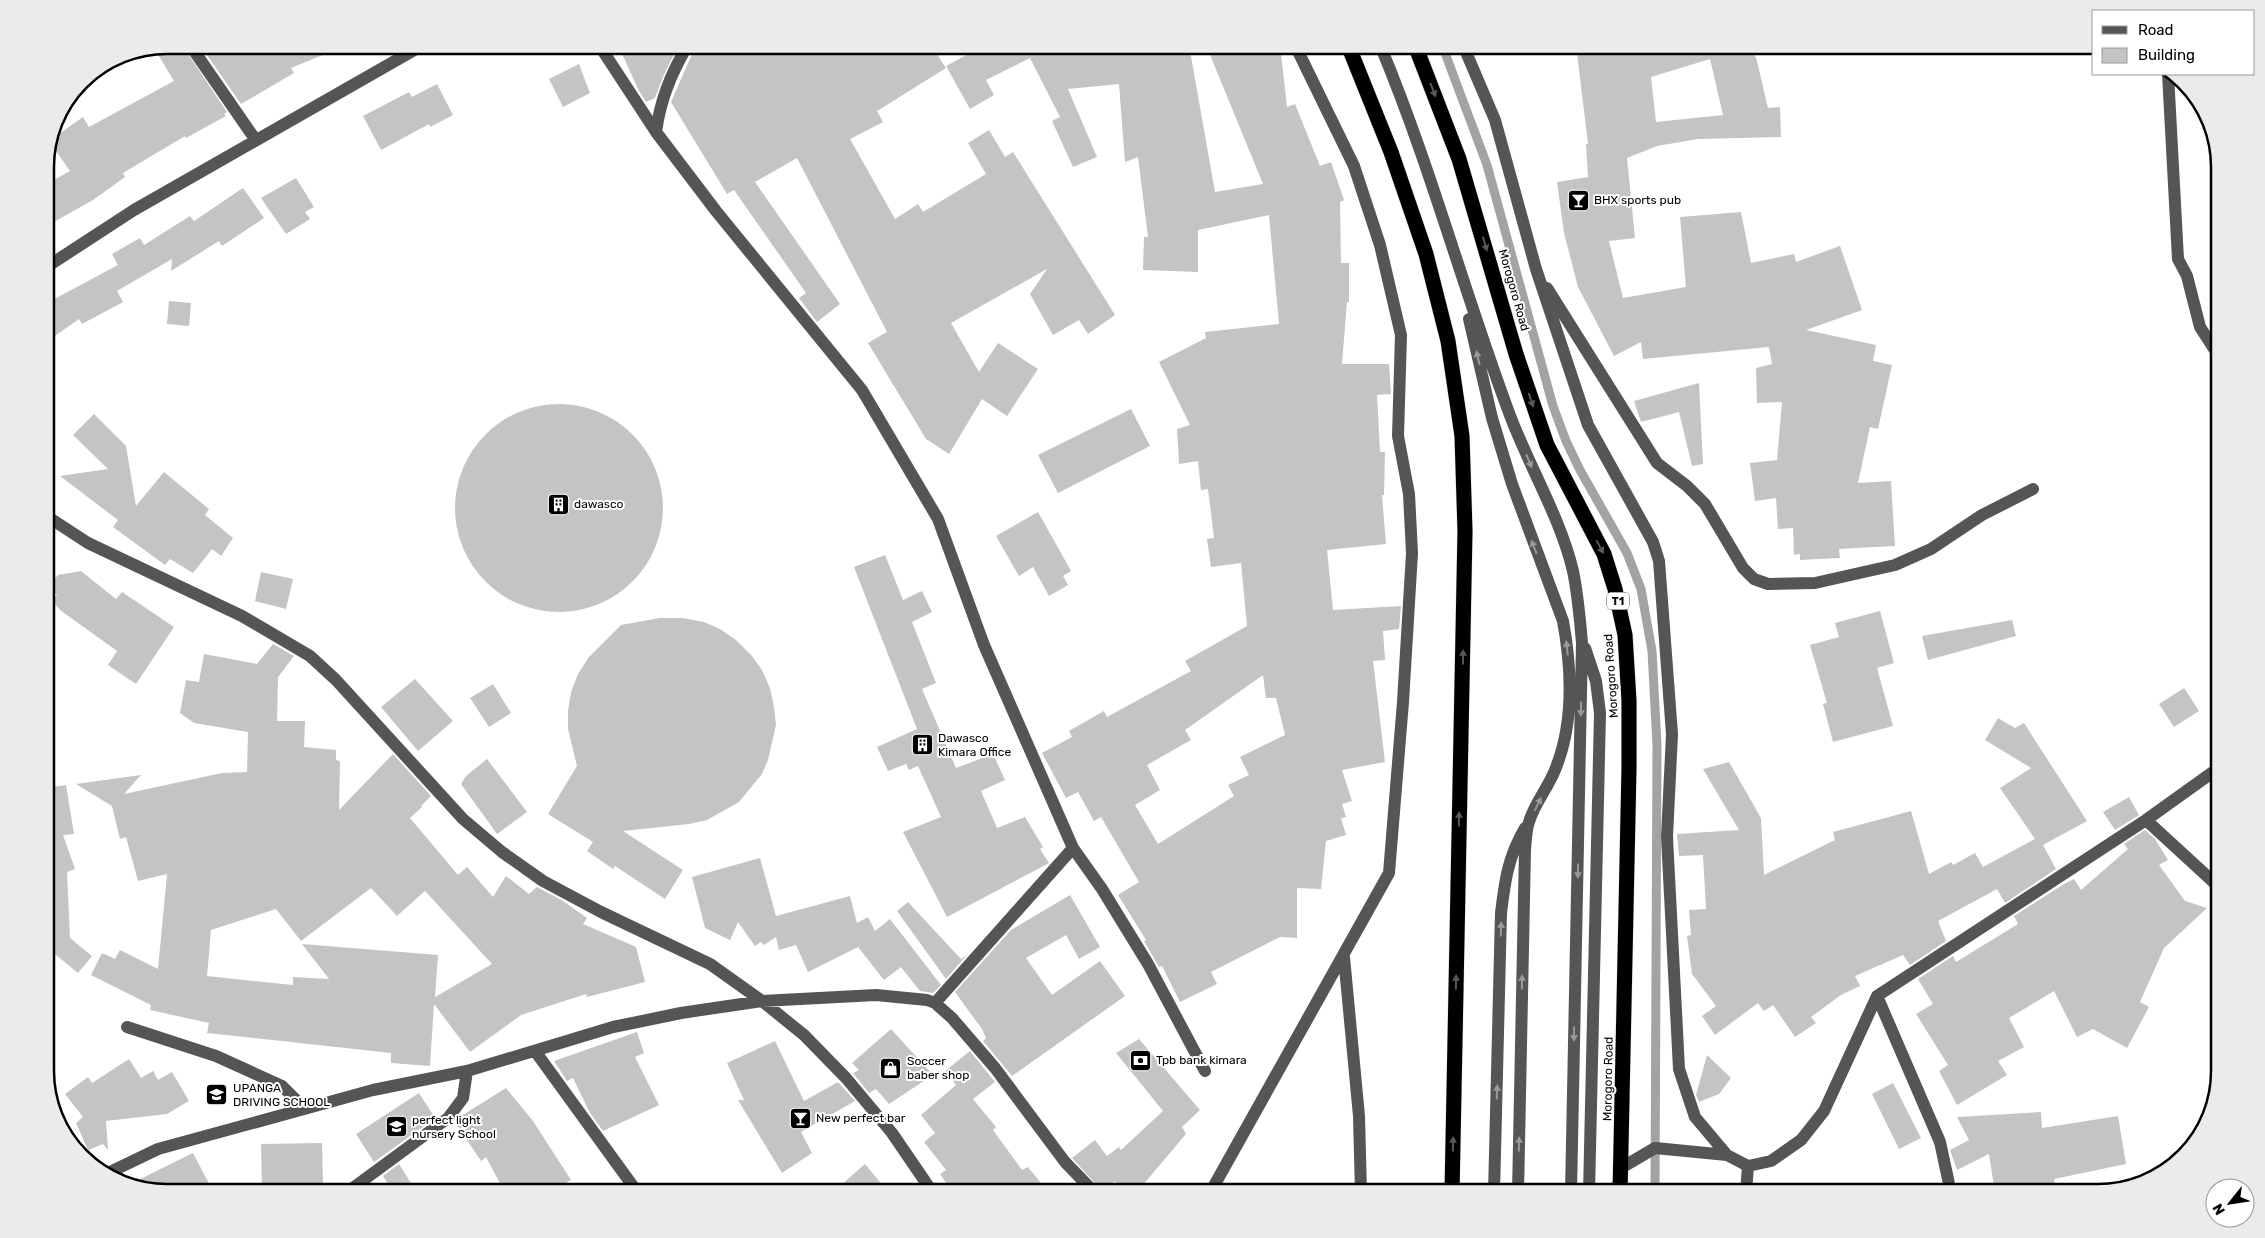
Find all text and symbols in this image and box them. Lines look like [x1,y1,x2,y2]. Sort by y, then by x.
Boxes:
legend [2092,10,2255,75]
text: Road [2138,21,2174,39]
text: Building [2138,46,2195,64]
one-way arrow [1429,83,1437,98]
bar icon: BHX sports pub [1566,188,1590,212]
place label: BHX sports pub [1594,193,1681,207]
one-way arrow [1482,237,1490,252]
street label: Morogoro Road [1496,247,1532,333]
one-way arrow [1474,351,1482,366]
one-way arrow [1527,393,1535,408]
one-way arrow [1525,454,1533,468]
building icon: dawasco [546,492,570,516]
place label: dawasco [574,497,624,511]
one-way arrow [1596,539,1604,554]
one-way arrow [1530,540,1538,554]
road number: T1 [1607,592,1629,610]
street label: Morogoro Road [1601,633,1621,719]
one-way arrow [1563,640,1571,656]
one-way arrow [1459,649,1467,665]
one-way arrow [1577,701,1585,717]
place label: Dawasco Kimara Office [938,731,1011,759]
building icon: Dawasco Kimara Office [910,733,934,757]
one-way arrow [1534,797,1542,811]
one-way arrow [1456,811,1464,827]
one-way arrow [1573,864,1581,880]
one-way arrow [1497,921,1505,937]
one-way arrow [1452,974,1460,990]
one-way arrow [1518,974,1526,990]
one-way arrow [1570,1026,1578,1042]
street label: Morogoro Road [1600,1037,1616,1121]
bank icon: Tpb bank kimara [1128,1048,1152,1072]
place label: Tpb bank kimara [1156,1053,1247,1067]
place label: Soccer baber shop [907,1054,969,1082]
shop icon: Soccer baber shop [879,1056,903,1080]
place label: UPANGA DRIVING SCHOOL [233,1081,330,1109]
school or university icon: UPANGA DRIVING SCHOOL [205,1083,229,1107]
one-way arrow [1493,1084,1501,1100]
bar icon: New perfect bar [788,1106,812,1130]
place label: New perfect bar [816,1111,906,1125]
place label: perfect light nursery School [412,1113,496,1141]
school or university icon: perfect light nursery School [384,1115,408,1139]
one-way arrow [1449,1136,1457,1152]
one-way arrow [1515,1136,1523,1152]
north arrow [2205,1178,2255,1228]
text: N [2209,1201,2229,1218]

